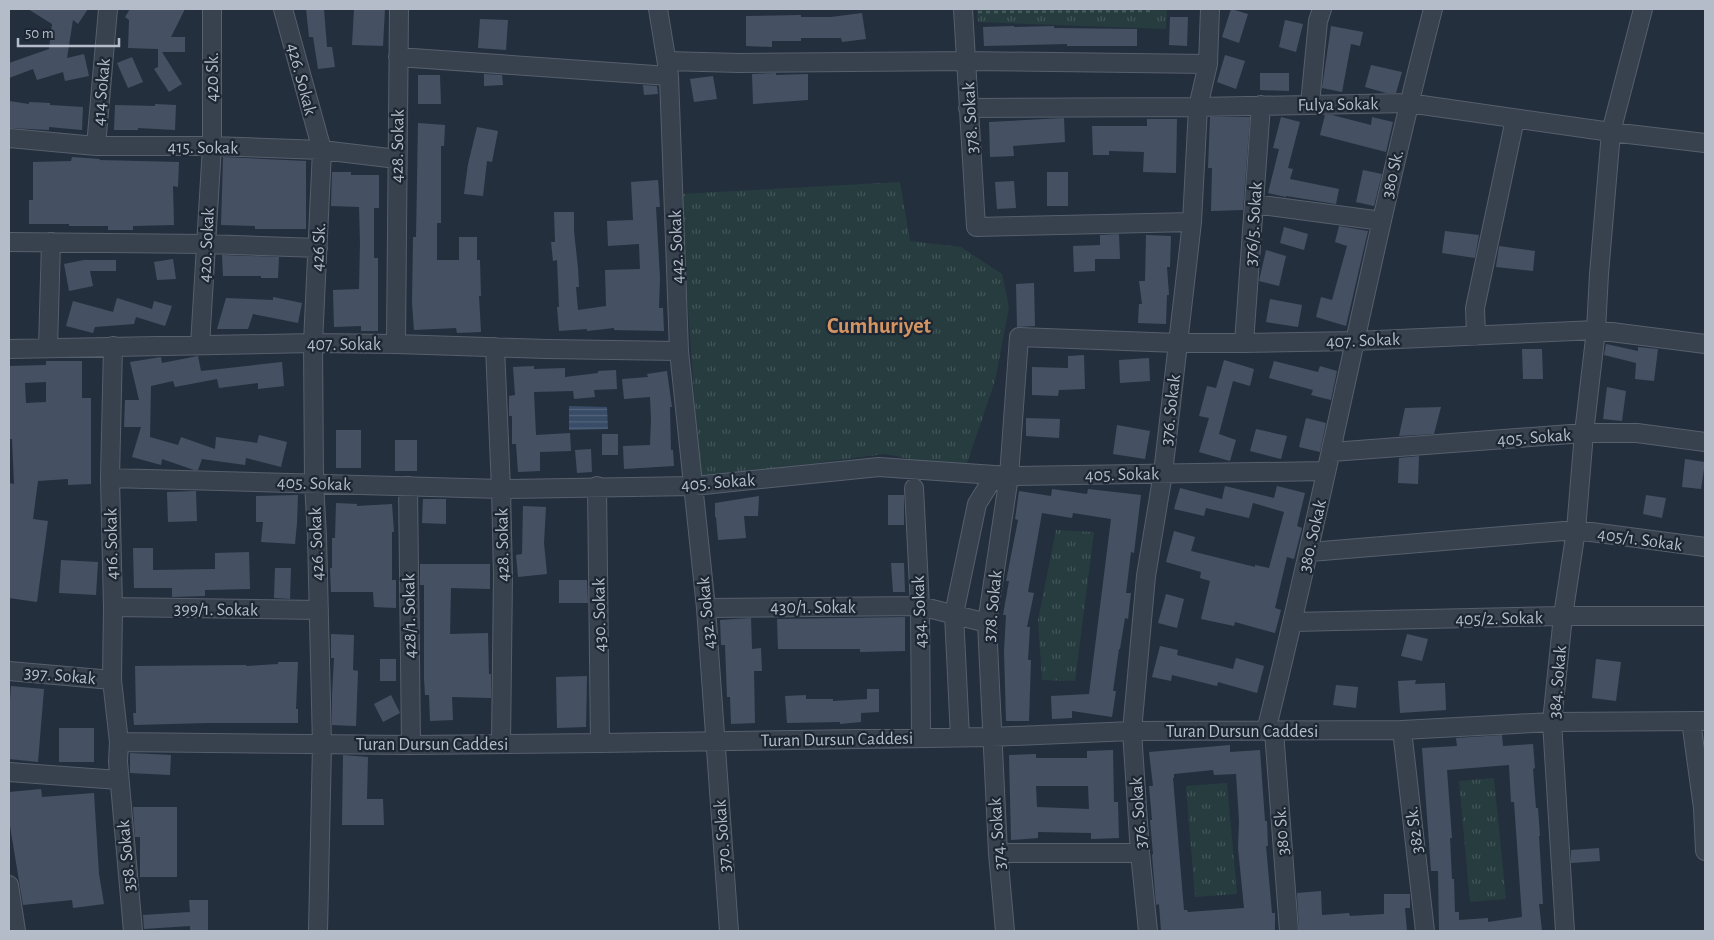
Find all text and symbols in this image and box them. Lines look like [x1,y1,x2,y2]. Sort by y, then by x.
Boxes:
scale bar [18,15,119,47]
text: 50 m [25,26,54,41]
street label: 426. Sokak [283,41,319,118]
street label: 420 Sk. [204,52,222,102]
street label: 414 Sokak [90,57,114,127]
street label: 378. Sokak [960,81,982,154]
street label: Fulya Sokak [1298,95,1379,115]
street label: 428. Sokak [388,108,408,183]
street label: 415. Sokak [167,138,239,158]
street label: 380 Sk. [1379,148,1407,200]
street label: 376/5. Sokak [1242,181,1266,267]
street label: 420. Sokak [196,206,218,283]
street label: 442. Sokak [667,209,687,284]
street label: 426 Sk. [309,222,329,272]
district label: Cumhuriyet [827,315,932,338]
street label: 407. Sokak [1326,331,1401,351]
street label: 407. Sokak [307,336,382,354]
street label: 376. Sokak [1158,373,1184,447]
street label: 405. Sokak [1496,426,1572,450]
street label: 405. Sokak [1085,465,1160,485]
street label: 405. Sokak [680,471,756,495]
street label: 405. Sokak [277,474,352,494]
street label: 380. Sokak [1296,497,1330,574]
street label: 426. Sokak [307,506,327,581]
street label: 416. Sokak [102,507,122,580]
street label: 428. Sokak [493,507,513,582]
street label: 405/1. Sokak [1596,525,1684,555]
street label: 378. Sokak [980,569,1006,643]
street label: 428/1. Sokak [400,572,420,659]
street label: 434. Sokak [910,574,930,649]
street label: 432. Sokak [695,575,719,650]
street label: 430. Sokak [590,577,610,652]
street label: 430/1. Sokak [770,599,856,617]
street label: 399/1. Sokak [174,600,259,620]
street label: 405/2. Sokak [1455,609,1544,629]
street label: 384. Sokak [1546,644,1570,719]
street label: 397. Sokak [23,664,97,688]
street label: Turan Dursun Caddesi [1166,723,1318,741]
street label: Turan Dursun Caddesi [761,730,913,750]
street label: Turan Dursun Caddesi [356,736,508,754]
street label: 376. Sokak [1127,776,1150,849]
street label: 374. Sokak [986,797,1009,870]
street label: 370. Sokak [711,798,735,873]
street label: 382 Sk. [1403,805,1427,855]
street label: 380 Sk. [1271,806,1293,856]
street label: 358. Sokak [115,819,139,893]

